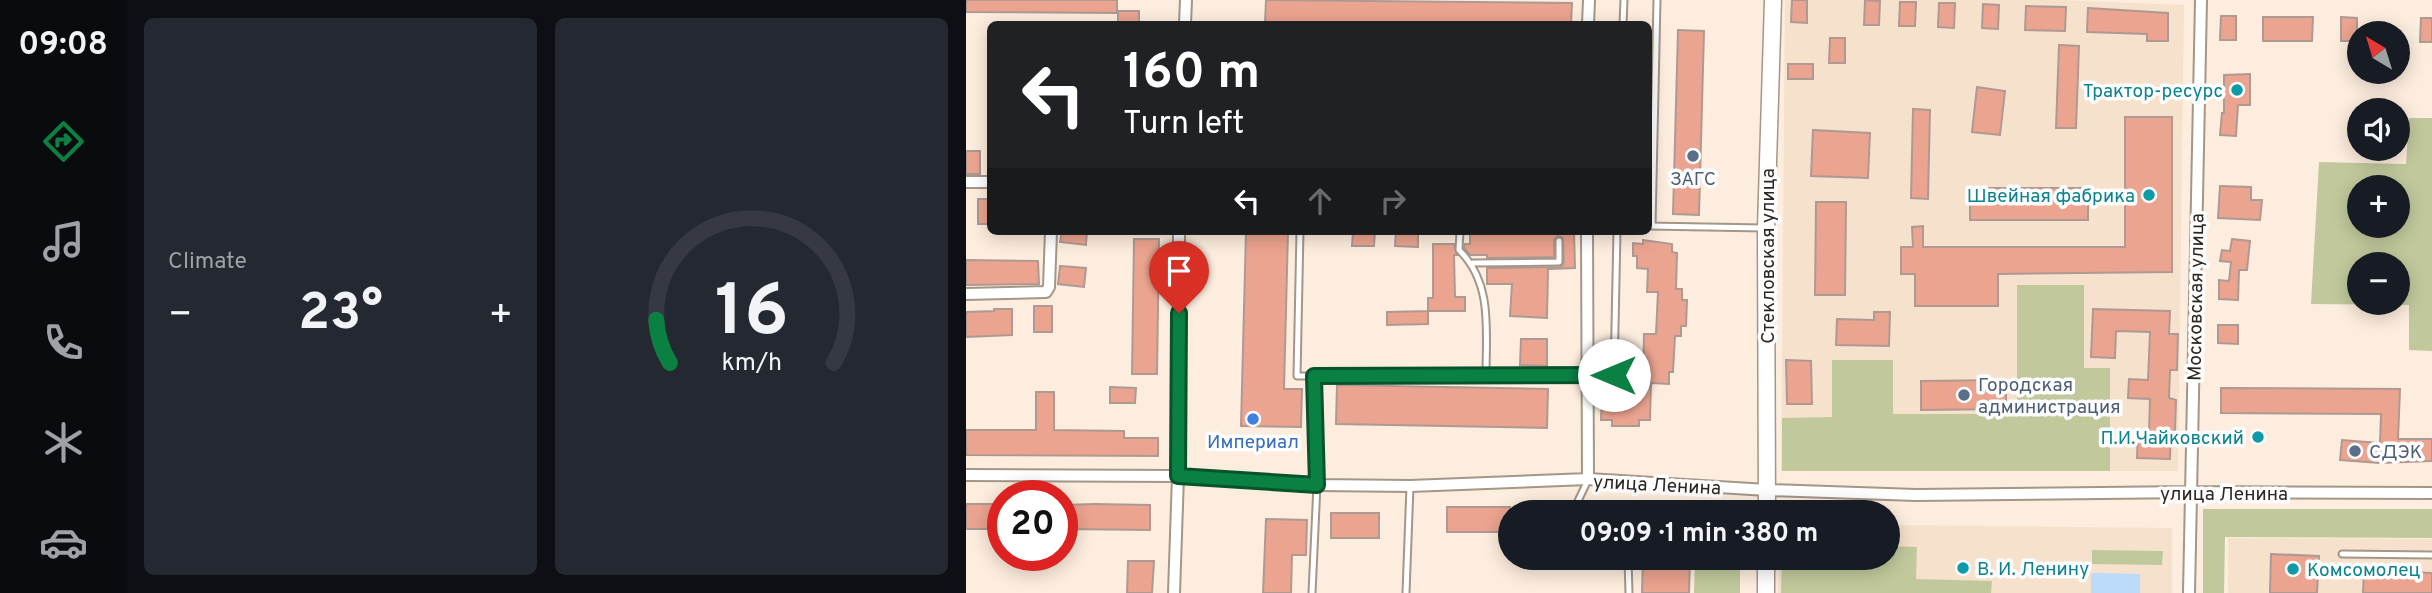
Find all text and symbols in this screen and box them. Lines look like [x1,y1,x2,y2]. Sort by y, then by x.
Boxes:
north arrow [2347,21,2410,84]
map controls [2347,21,2410,315]
text: 09:08 [18,26,108,66]
text: 160 m [1123,44,1260,106]
icon: left [1008,49,1099,140]
place label: Трактор-ресурс [2083,80,2223,104]
marker: Трактор-ресурс [2229,82,2245,98]
button: sound [2347,98,2410,161]
text: Turn left [1123,105,1244,145]
icon: directions [39,117,88,166]
marker: ЗАГС [1685,148,1701,164]
place label: ЗАГС [1670,168,1716,192]
street label: Стекловская улица [1757,168,1781,344]
button: + [2347,175,2410,238]
icon: left [1228,182,1266,220]
icon: ahead [1301,182,1339,220]
icon: right [1374,182,1412,220]
place label: Швейная фабрика [1967,185,2135,209]
marker: Швейная фабрика [2141,187,2157,203]
street label: Московская улица [2184,213,2210,381]
icon: music [39,217,88,266]
pin [1149,241,1209,313]
text: Climate [168,248,247,277]
icon: arrive [1160,252,1198,290]
button: − [2347,252,2410,315]
text: 16 [715,269,788,361]
text: 23° [298,282,383,348]
text: − [168,292,193,341]
text: + [488,292,513,341]
icon: phone [39,318,88,367]
position arrow [1577,338,1651,412]
text: km/h [721,347,782,379]
place label: Городская администрация [1978,374,2121,420]
marker: Городская администрация [1956,387,1972,403]
marker: Империал [1245,411,1261,427]
icon: climate [39,418,88,467]
place label: П.И.Чайковский [2100,427,2244,451]
marker: П.И.Чайковский [2250,429,2266,445]
place label: Империал [1207,431,1299,455]
place label: СДЭК [2369,441,2422,465]
marker: СДЭК [2347,443,2363,459]
street label: улица Ленина [1592,471,1722,501]
speed limit sign: 20 [987,480,1078,571]
street label: улица Ленина [2160,483,2288,507]
icon: car [39,518,88,567]
text: 09:09 · 1 min · 380 m [1580,518,1818,551]
place label: В. И. Ленину [1977,558,2089,582]
place label: Комсомолец [2307,559,2421,583]
marker: В. И. Ленину [1955,560,1971,576]
marker: Комсомолец [2285,561,2301,577]

